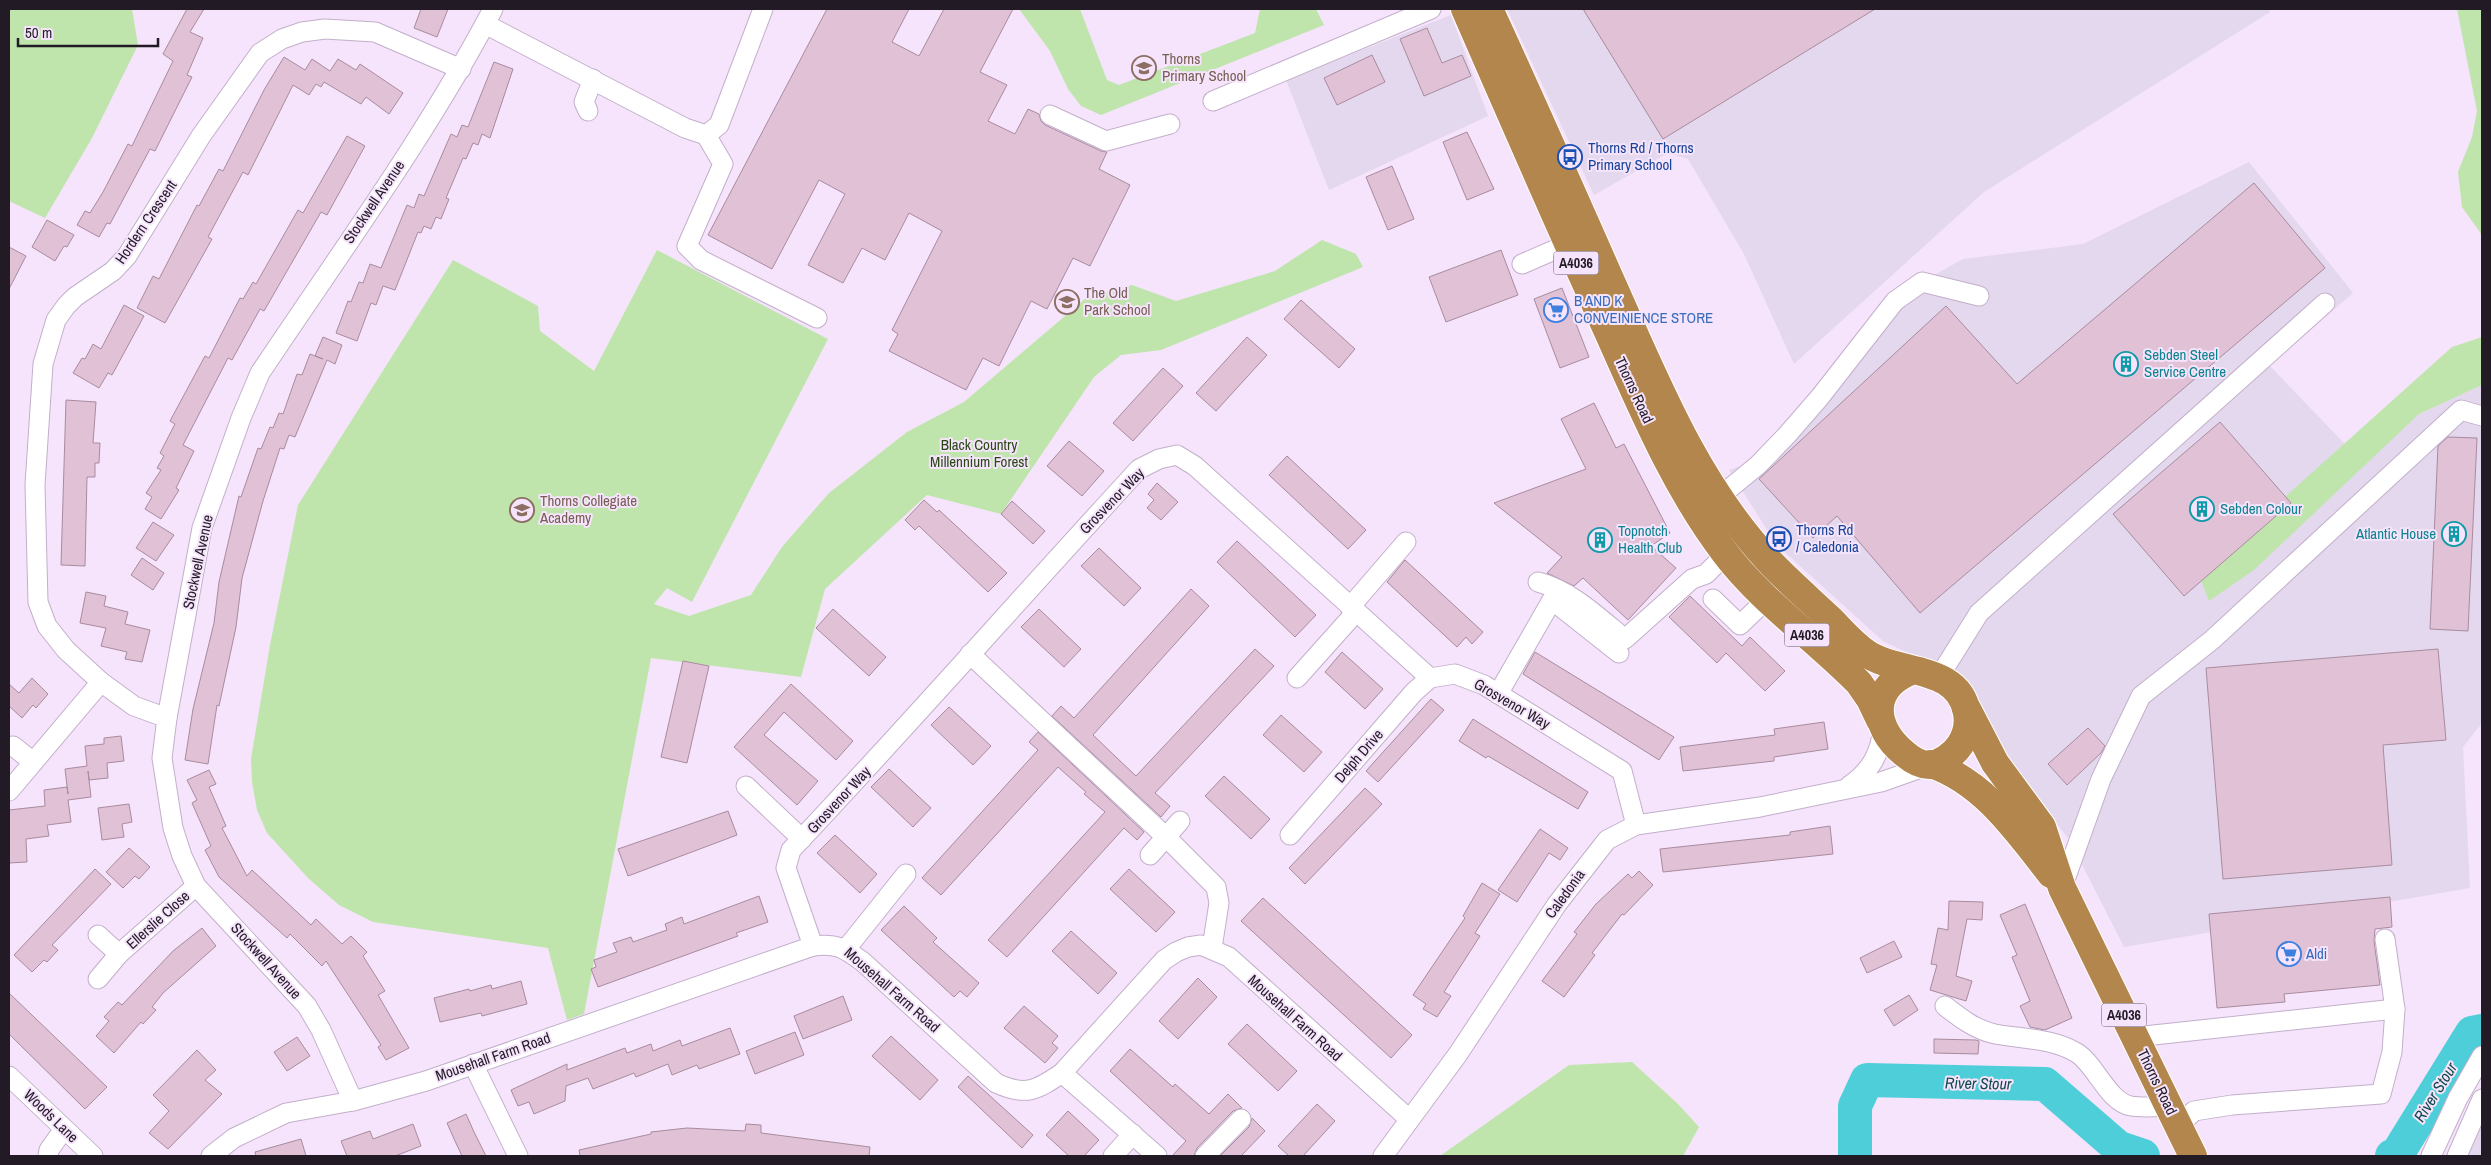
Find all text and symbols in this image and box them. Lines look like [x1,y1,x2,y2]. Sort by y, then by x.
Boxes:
scale bar [18,15,158,47]
text: 50 m [25,22,52,43]
place label: Thorns Primary School [1162,48,1246,86]
school or university icon: Thorns Primary School [1131,55,1157,81]
place label: Thorns Rd / Thorns Primary School [1588,137,1694,175]
bus stop icon: Thorns Rd / Thorns Primary School [1557,144,1583,170]
street label: Stockwell Avenue [338,156,409,247]
street label: Hordern Crescent [110,175,182,268]
road number: A4036 [1554,252,1598,274]
place label: The Old Park School [1084,282,1150,320]
school or university icon: The Old Park School [1054,289,1080,315]
place label: B AND K CONVEINIENCE STORE [1574,290,1713,328]
supermarket icon: B AND K CONVEINIENCE STORE [1543,297,1569,323]
place label: Sebden Steel Service Centre [2144,344,2226,382]
building icon: Sebden Steel Service Centre [2113,351,2139,377]
street label: Thorns Road [1610,353,1659,426]
park label: Black Country Millennium Forest [930,434,1028,472]
street label: Grosvenor Way [1075,462,1149,539]
place label: Thorns Collegiate Academy [539,490,637,528]
building icon: Sebden Colour [2189,496,2215,522]
school or university icon: Thorns Collegiate Academy [509,497,535,523]
place label: Sebden Colour [2220,498,2302,519]
street label: Stockwell Avenue [177,513,218,611]
place label: Thorns Rd / Caledonia [1796,519,1859,557]
place label: Topnotch Health Club [1618,520,1682,558]
building icon: Atlantic House [2441,521,2467,547]
place label: Atlantic House [2355,523,2436,544]
bus stop icon: Thorns Rd / Caledonia [1766,526,1792,552]
building icon: Topnotch Health Club [1587,527,1613,553]
road number: A4036 [1784,624,1830,646]
street label: Grosvenor Way [1470,673,1555,734]
street label: Delph Drive [1329,724,1388,787]
street label: Grosvenor Way [802,761,876,838]
street label: Caledonia [1540,865,1590,923]
street label: Ellerslie Close [121,885,194,954]
street label: Stockwell Avenue [226,918,306,1004]
supermarket icon: Aldi [2276,941,2302,967]
street label: Mousehall Farm Road [840,942,945,1037]
place label: Aldi [2305,943,2327,964]
street label: Mousehall Farm Road [1244,970,1347,1066]
road number: A4036 [2102,1004,2146,1026]
street label: Mousehall Farm Road [432,1027,553,1086]
street label: Thorns Road [2132,1045,2182,1118]
water label: River Stour [2408,1058,2462,1126]
water label: River Stour [1945,1071,2012,1095]
street label: Woods Lane [19,1084,84,1147]

